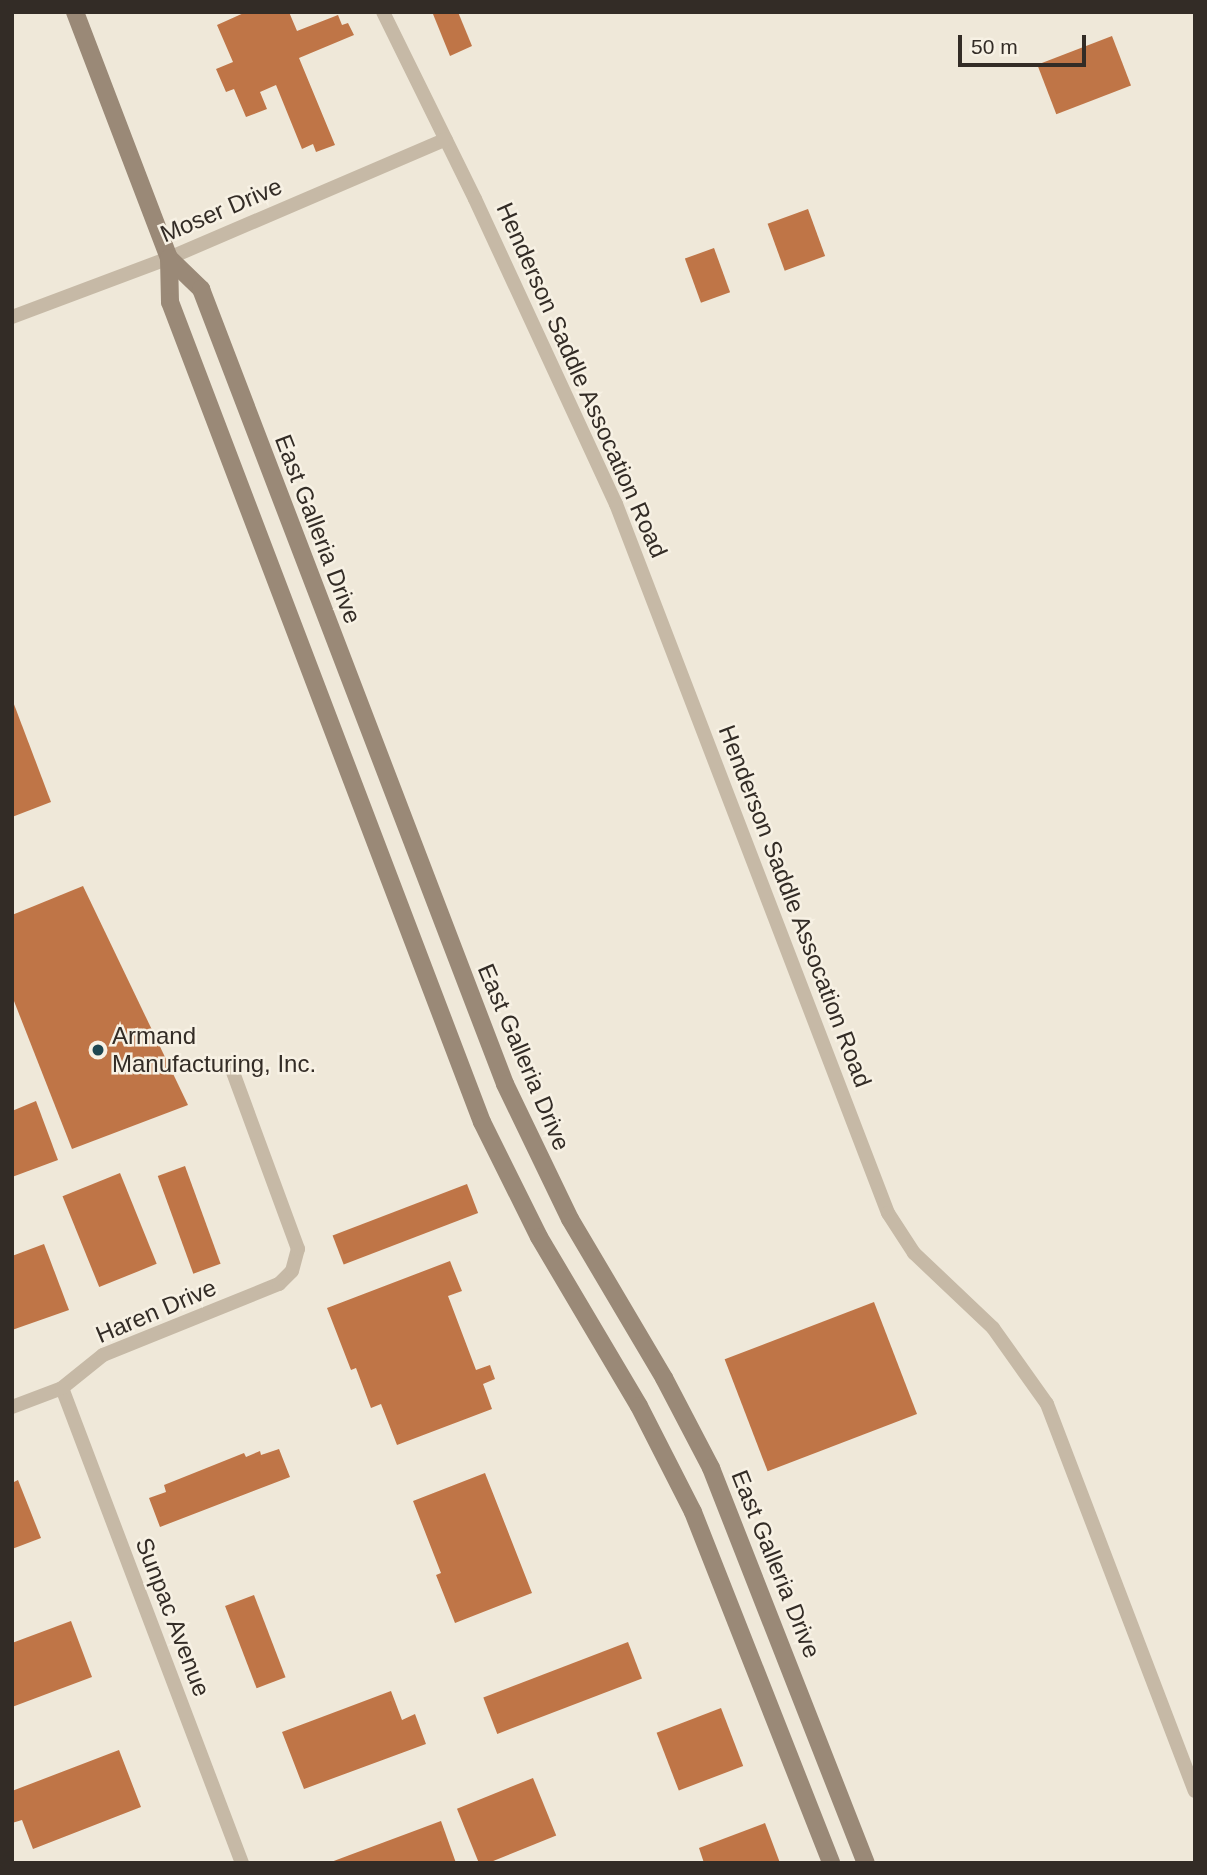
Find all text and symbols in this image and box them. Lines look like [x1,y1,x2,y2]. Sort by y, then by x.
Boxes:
scale bar [962,21,1090,65]
text: 50 m [971,35,1018,58]
street label: Moser Drive [156,171,286,249]
street label: Henderson Saddle Assocation Road [490,197,674,563]
street label: East Galleria Drive [269,430,367,628]
street label: Henderson Saddle Assocation Road [712,720,878,1092]
street label: East Galleria Drive [472,959,576,1155]
place label: Armand Manufacturing, Inc. [112,1022,316,1078]
marker: Armand Manufacturing, Inc. [90,1042,106,1058]
street label: Haren Drive [91,1273,221,1349]
street label: East Galleria Drive [725,1466,827,1662]
street label: Sunpac Avenue [129,1533,217,1701]

